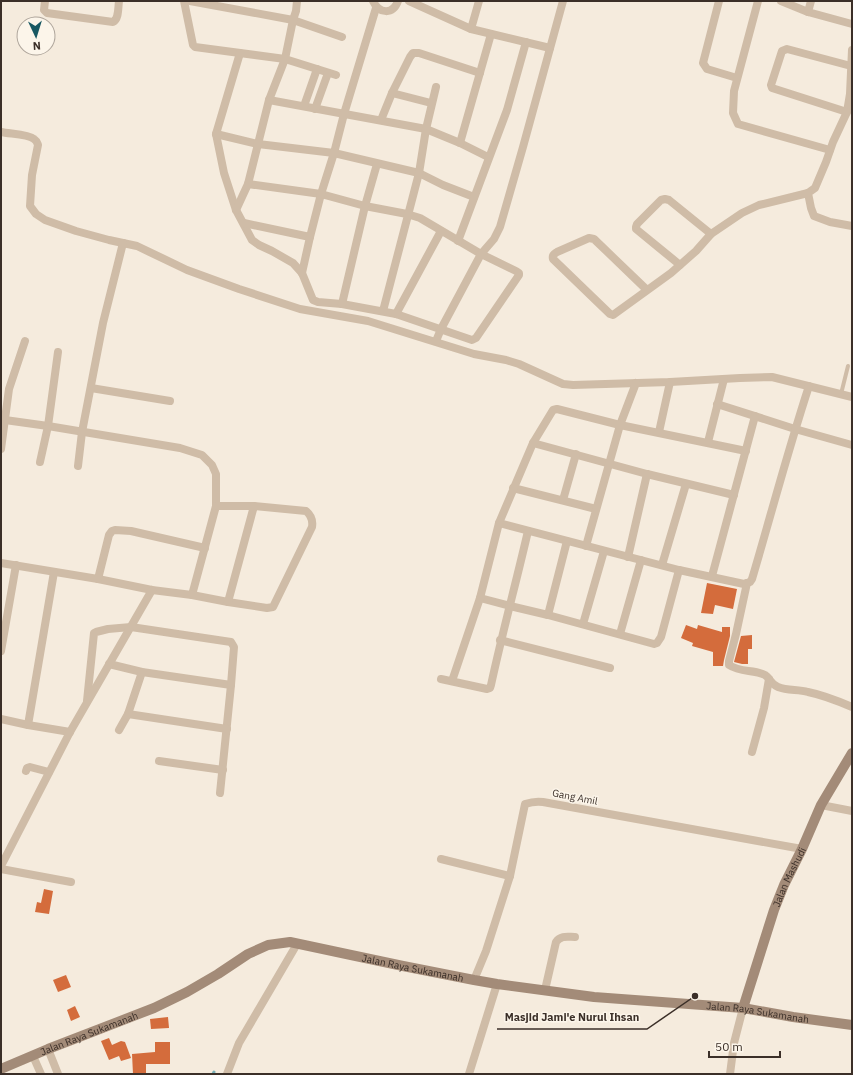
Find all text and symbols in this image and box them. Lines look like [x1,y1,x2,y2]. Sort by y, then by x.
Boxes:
north arrow [16,16,56,56]
text: N [32,39,41,53]
street label: Gang Amil [551,786,599,808]
street label: Jalan Mashudi [769,845,809,909]
street label: Jalan Raya Sukamanah [361,951,465,984]
street label: Jalan Raya Sukamanah [706,999,810,1026]
callout: Masjid Jami'e Nurul Ihsan [497,1006,647,1029]
street label: Jalan Raya Sukamanah [38,1008,140,1058]
text: Masjid Jami'e Nurul Ihsan [505,1010,639,1024]
scale bar [709,1033,780,1059]
text: 50 m [715,1039,743,1054]

